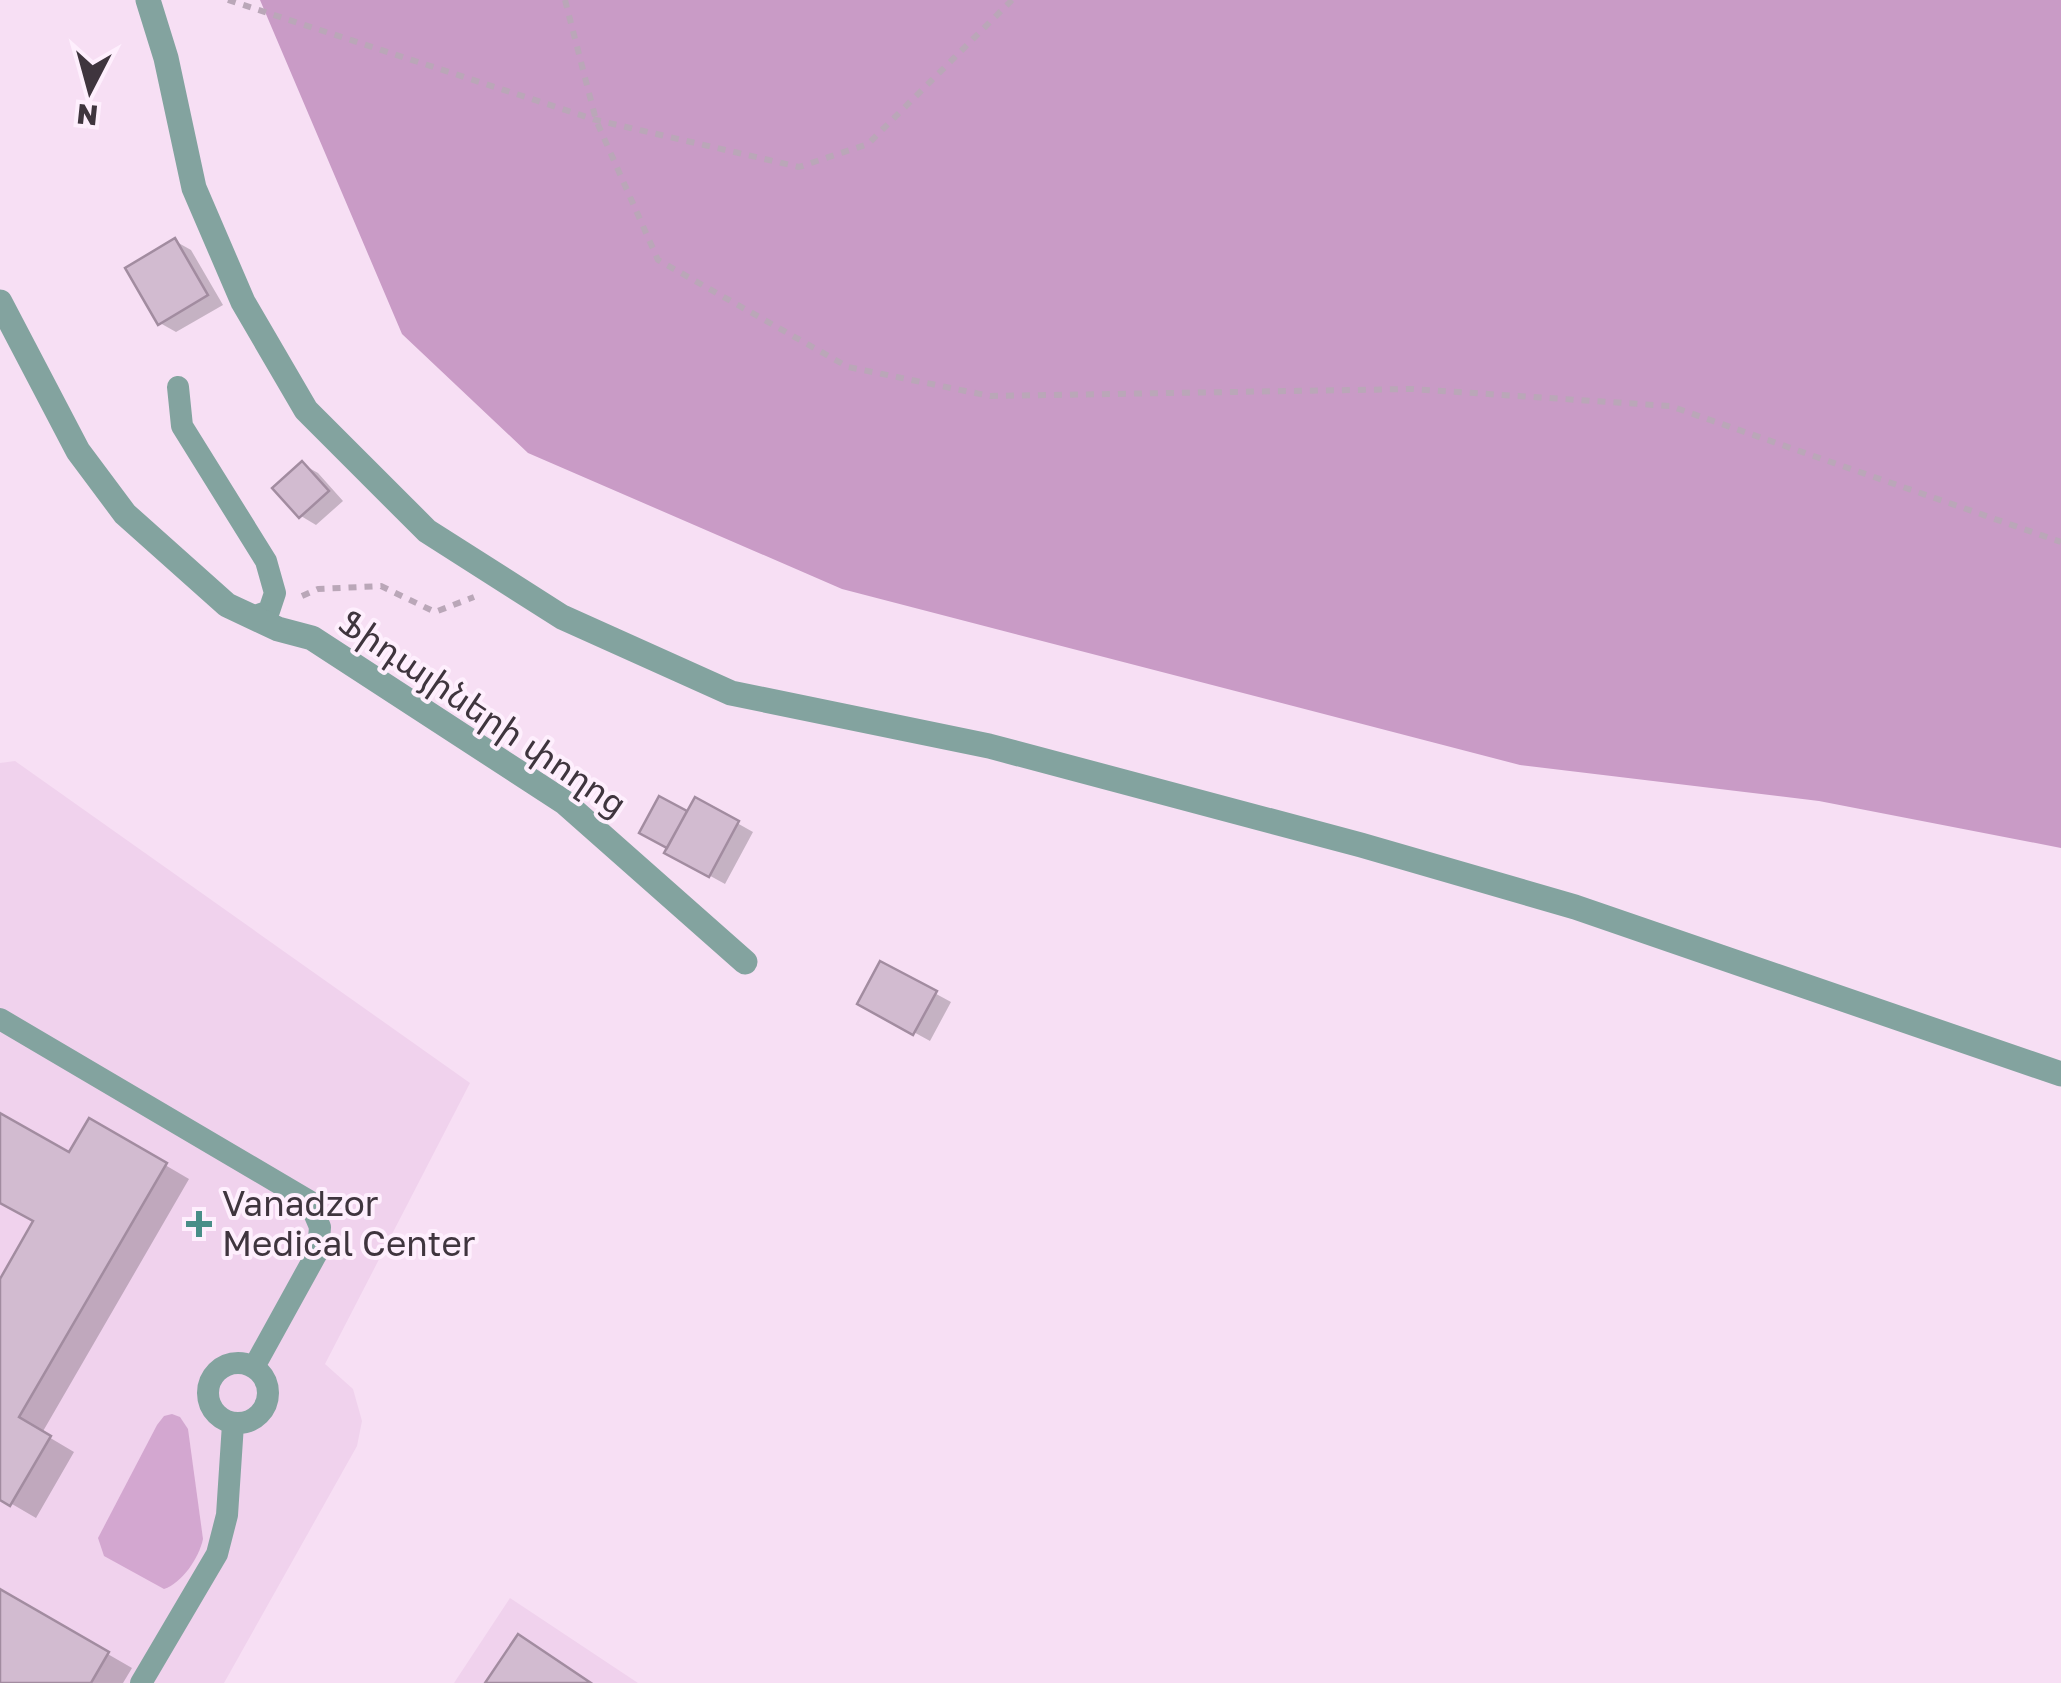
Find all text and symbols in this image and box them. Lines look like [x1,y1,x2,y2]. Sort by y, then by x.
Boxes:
north arrow [40,40,140,140]
text: N [75,98,100,133]
street label: Ֆիդայիների փողոց [332,600,635,824]
place label: Vanadzor Medical Center [222,1182,475,1264]
marker: Vanadzor Medical Center [186,1211,212,1237]

